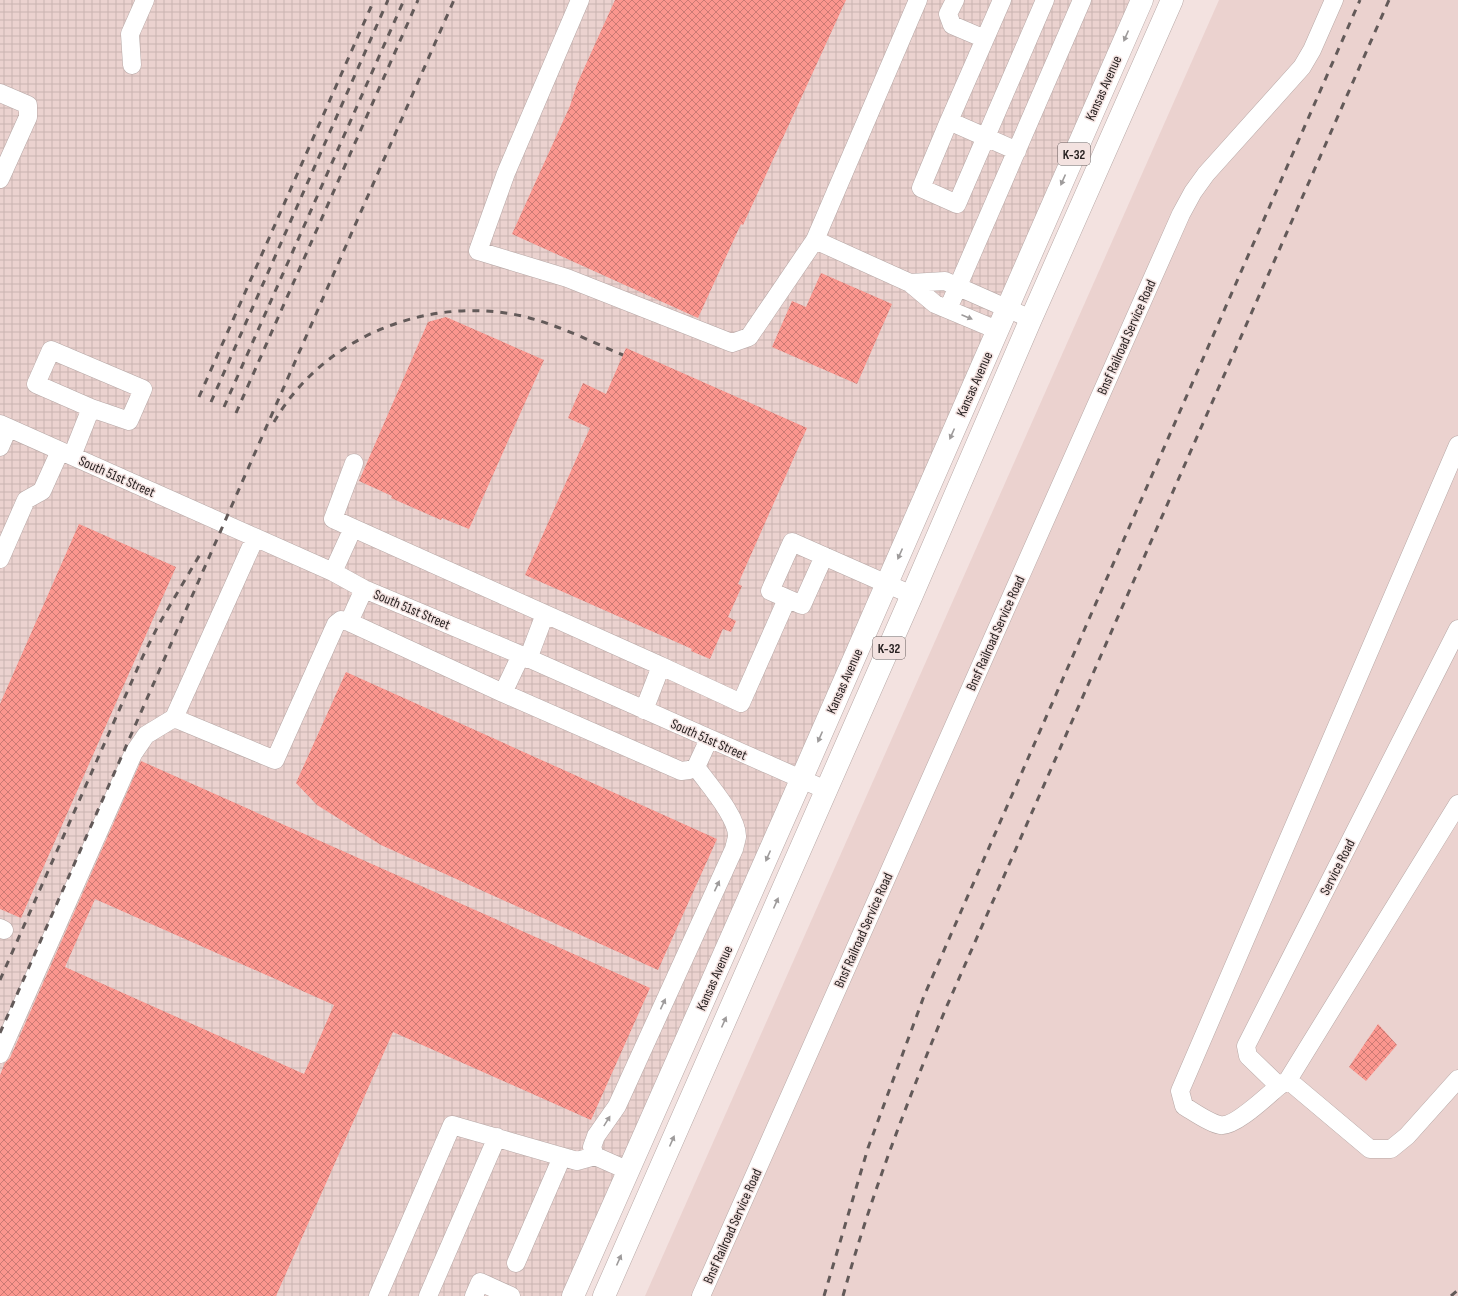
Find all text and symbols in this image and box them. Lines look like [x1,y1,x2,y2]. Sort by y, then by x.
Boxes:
one-way arrow [1123,30,1129,41]
street label: Kansas Avenue [1082,53,1125,123]
road number: K-32 [1058,143,1090,165]
one-way arrow [1059,175,1065,187]
street label: Bnsf Railroad Service Road [1093,277,1159,397]
one-way arrow [961,314,973,320]
street label: Kansas Avenue [953,349,996,419]
one-way arrow [949,429,955,440]
street label: South 51st Street [76,452,158,501]
one-way arrow [897,548,903,559]
street label: Bnsf Railroad Service Road [962,573,1028,693]
street label: South 51st Street [371,586,453,633]
road number: K-32 [873,637,905,659]
street label: Kansas Avenue [823,646,866,716]
street label: South 51st Street [668,715,750,764]
one-way arrow [817,731,823,742]
street label: Service Road [1316,836,1359,898]
one-way arrow [764,850,770,862]
street label: Bnsf Railroad Service Road [830,870,896,990]
one-way arrow [714,880,720,892]
one-way arrow [774,897,780,909]
street label: Kansas Avenue [693,943,736,1013]
one-way arrow [660,999,666,1010]
one-way arrow [721,1017,727,1028]
one-way arrow [603,1115,610,1127]
one-way arrow [669,1135,675,1147]
street label: Bnsf Railroad Service Road [699,1166,765,1286]
one-way arrow [616,1255,622,1266]

